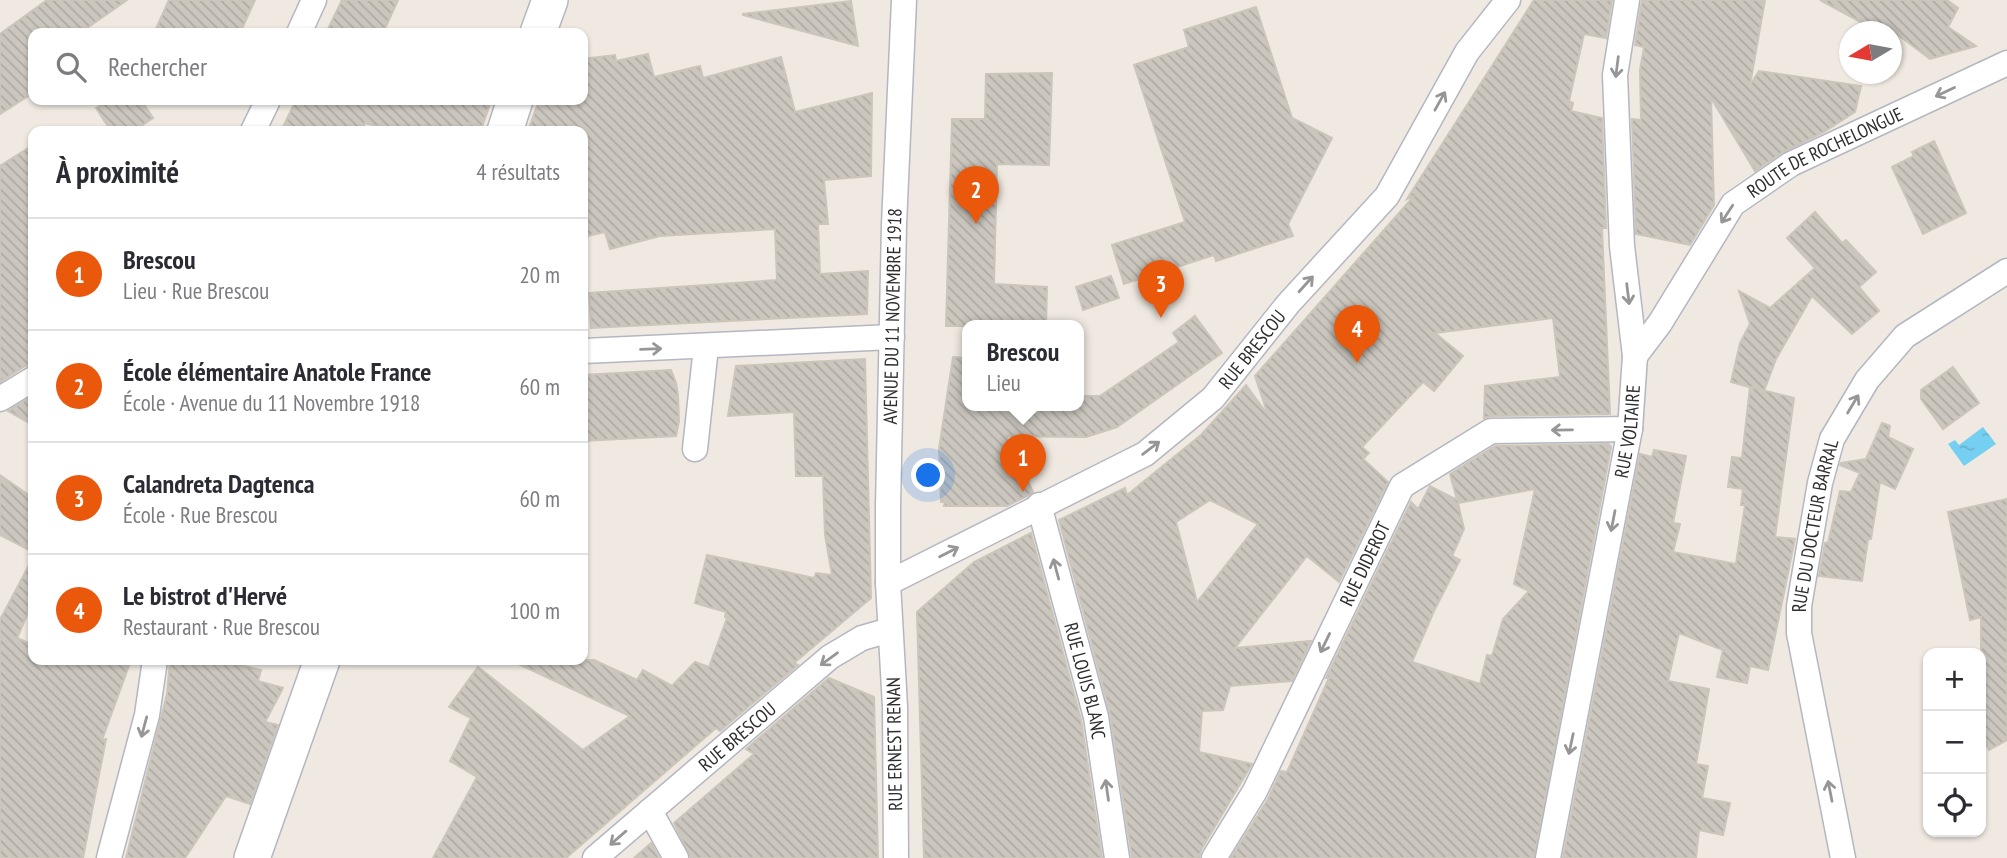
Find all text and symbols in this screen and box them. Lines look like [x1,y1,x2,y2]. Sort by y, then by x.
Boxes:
north arrow [1839,21,1902,84]
search box [28,28,588,105]
icon: search [52,48,90,86]
text: Rechercher [108,50,207,83]
one-way arrow [1610,56,1623,78]
one-way arrow [1935,86,1956,99]
one-way arrow [1433,92,1447,112]
street label: ROUTE DE ROCHELONGUE [1742,101,1907,203]
text: À proximité [56,152,179,191]
text: 4 résultats [476,157,560,186]
pin: 2 [953,166,999,224]
one-way arrow [1720,204,1735,223]
street label: AVENUE DU 11 NOVEMBRE 1918 [878,208,907,425]
text: Brescou [123,243,196,276]
text: 1 [74,260,85,289]
text: 20 m [519,260,560,289]
pin: 3 [1138,260,1184,318]
text: Lieu · Rue Brescou [123,276,269,305]
one-way arrow [1298,276,1315,293]
one-way arrow [1621,283,1634,305]
street label: RUE BRESCOU [1213,305,1291,394]
pin: 4 [1334,305,1380,363]
popup [962,320,1084,411]
text: Brescou [987,335,1059,368]
one-way arrow [639,342,662,355]
text: École élémentaire Anatole France [123,355,431,388]
text: Lieu [987,368,1021,397]
text: 2 [74,372,85,401]
text: 60 m [519,372,560,401]
street label: RUE VOLTAIRE [1609,384,1645,480]
text: École · Avenue du 11 Novembre 1918 [123,388,420,417]
one-way arrow [1846,395,1860,415]
one-way arrow [1551,423,1574,436]
pin: 1 [1000,434,1046,492]
street label: RUE DU DOCTEUR BARRAL [1787,436,1843,612]
one-way arrow [1141,441,1160,456]
your location [911,458,945,492]
text: Calandreta Dagtenca [123,467,314,500]
text: 3 [74,484,85,513]
text: 60 m [519,484,560,513]
text: École · Rue Brescou [123,500,278,529]
one-way arrow [1606,509,1619,532]
street label: RUE DIDEROT [1334,517,1395,610]
one-way arrow [938,544,959,558]
one-way arrow [1049,558,1062,580]
text: Le bistrot d'Hervé [123,579,287,612]
text: 4 [74,596,85,625]
text: 100 m [509,596,560,625]
text: Restaurant · Rue Brescou [123,612,320,641]
street label: RUE LOUIS BLANC [1059,620,1111,741]
one-way arrow [1318,632,1332,653]
map controls [1923,648,1986,837]
button: + [1923,648,1986,711]
one-way arrow [820,652,839,666]
street label: RUE ERNEST RENAN [881,677,907,811]
street label: RUE BRESCOU [694,697,781,776]
button: − [1923,711,1986,774]
one-way arrow [137,715,150,738]
one-way arrow [1563,732,1577,755]
button: locate [1923,774,1986,837]
one-way arrow [1100,780,1113,802]
one-way arrow [1823,780,1836,803]
one-way arrow [610,830,628,846]

